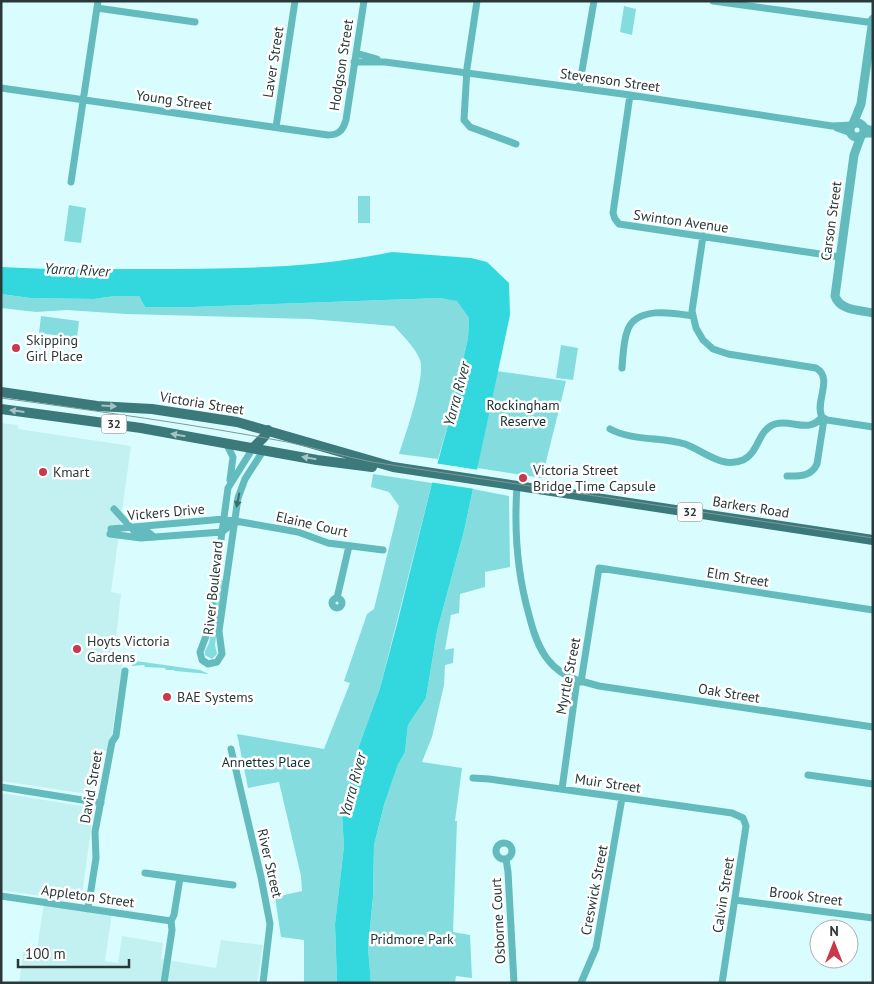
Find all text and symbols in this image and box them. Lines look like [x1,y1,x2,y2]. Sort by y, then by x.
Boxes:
street label: Hodgson Street [325,18,357,112]
street label: Laver Street [258,25,288,99]
street label: Stevenson Street [559,64,661,96]
street label: Young Street [135,86,213,114]
street label: Carson Street [817,180,846,262]
street label: Swinton Avenue [632,205,730,237]
water label: Yarra River [44,258,111,281]
place label: Skipping Girl Place [26,331,83,365]
marker: Skipping Girl Place [10,342,22,354]
water label: Yarra River [439,359,474,428]
street label: Victoria Street [158,387,246,419]
park label: Rockingham Reserve [486,396,560,430]
one-way arrow [102,403,118,411]
one-way arrow [9,407,25,415]
road number: 32 [102,414,126,434]
one-way arrow [170,430,186,438]
one-way arrow [301,454,317,462]
place label: Victoria Street Bridge Time Capsule [532,461,656,495]
place label: Kmart [53,463,90,481]
marker: Kmart [37,466,49,478]
marker: Victoria Street Bridge Time Capsule [517,472,529,484]
one-way arrow [233,492,241,508]
street label: Barkers Road [711,492,791,522]
street label: Vickers Drive [126,500,205,524]
road number: 32 [678,502,702,522]
street label: Elaine Court [274,507,350,541]
street label: River Boulevard [199,540,227,636]
street label: Elm Street [706,563,770,591]
place label: Hoyts Victoria Gardens [87,632,170,666]
street label: Myrtle Street [552,636,584,716]
marker: Hoyts Victoria Gardens [71,643,83,655]
street label: Oak Street [697,679,761,707]
place label: BAE Systems [177,688,254,706]
marker: BAE Systems [161,691,173,703]
street label: David Street [76,749,106,825]
water label: Yarra River [335,750,370,819]
park label: Annettes Place [222,753,310,771]
street label: Muir Street [574,769,642,797]
street label: River Street [253,827,287,899]
street label: Creswick Street [576,843,612,937]
street label: Calvin Street [708,856,738,934]
street label: Osborne Court [487,877,509,965]
street label: Appleton Street [40,881,136,911]
street label: Brook Street [768,883,844,909]
north arrow [809,919,859,969]
text: N [829,922,839,940]
park label: Pridmore Park [370,930,454,948]
scale bar [18,936,129,968]
text: 100 m [25,944,66,963]

